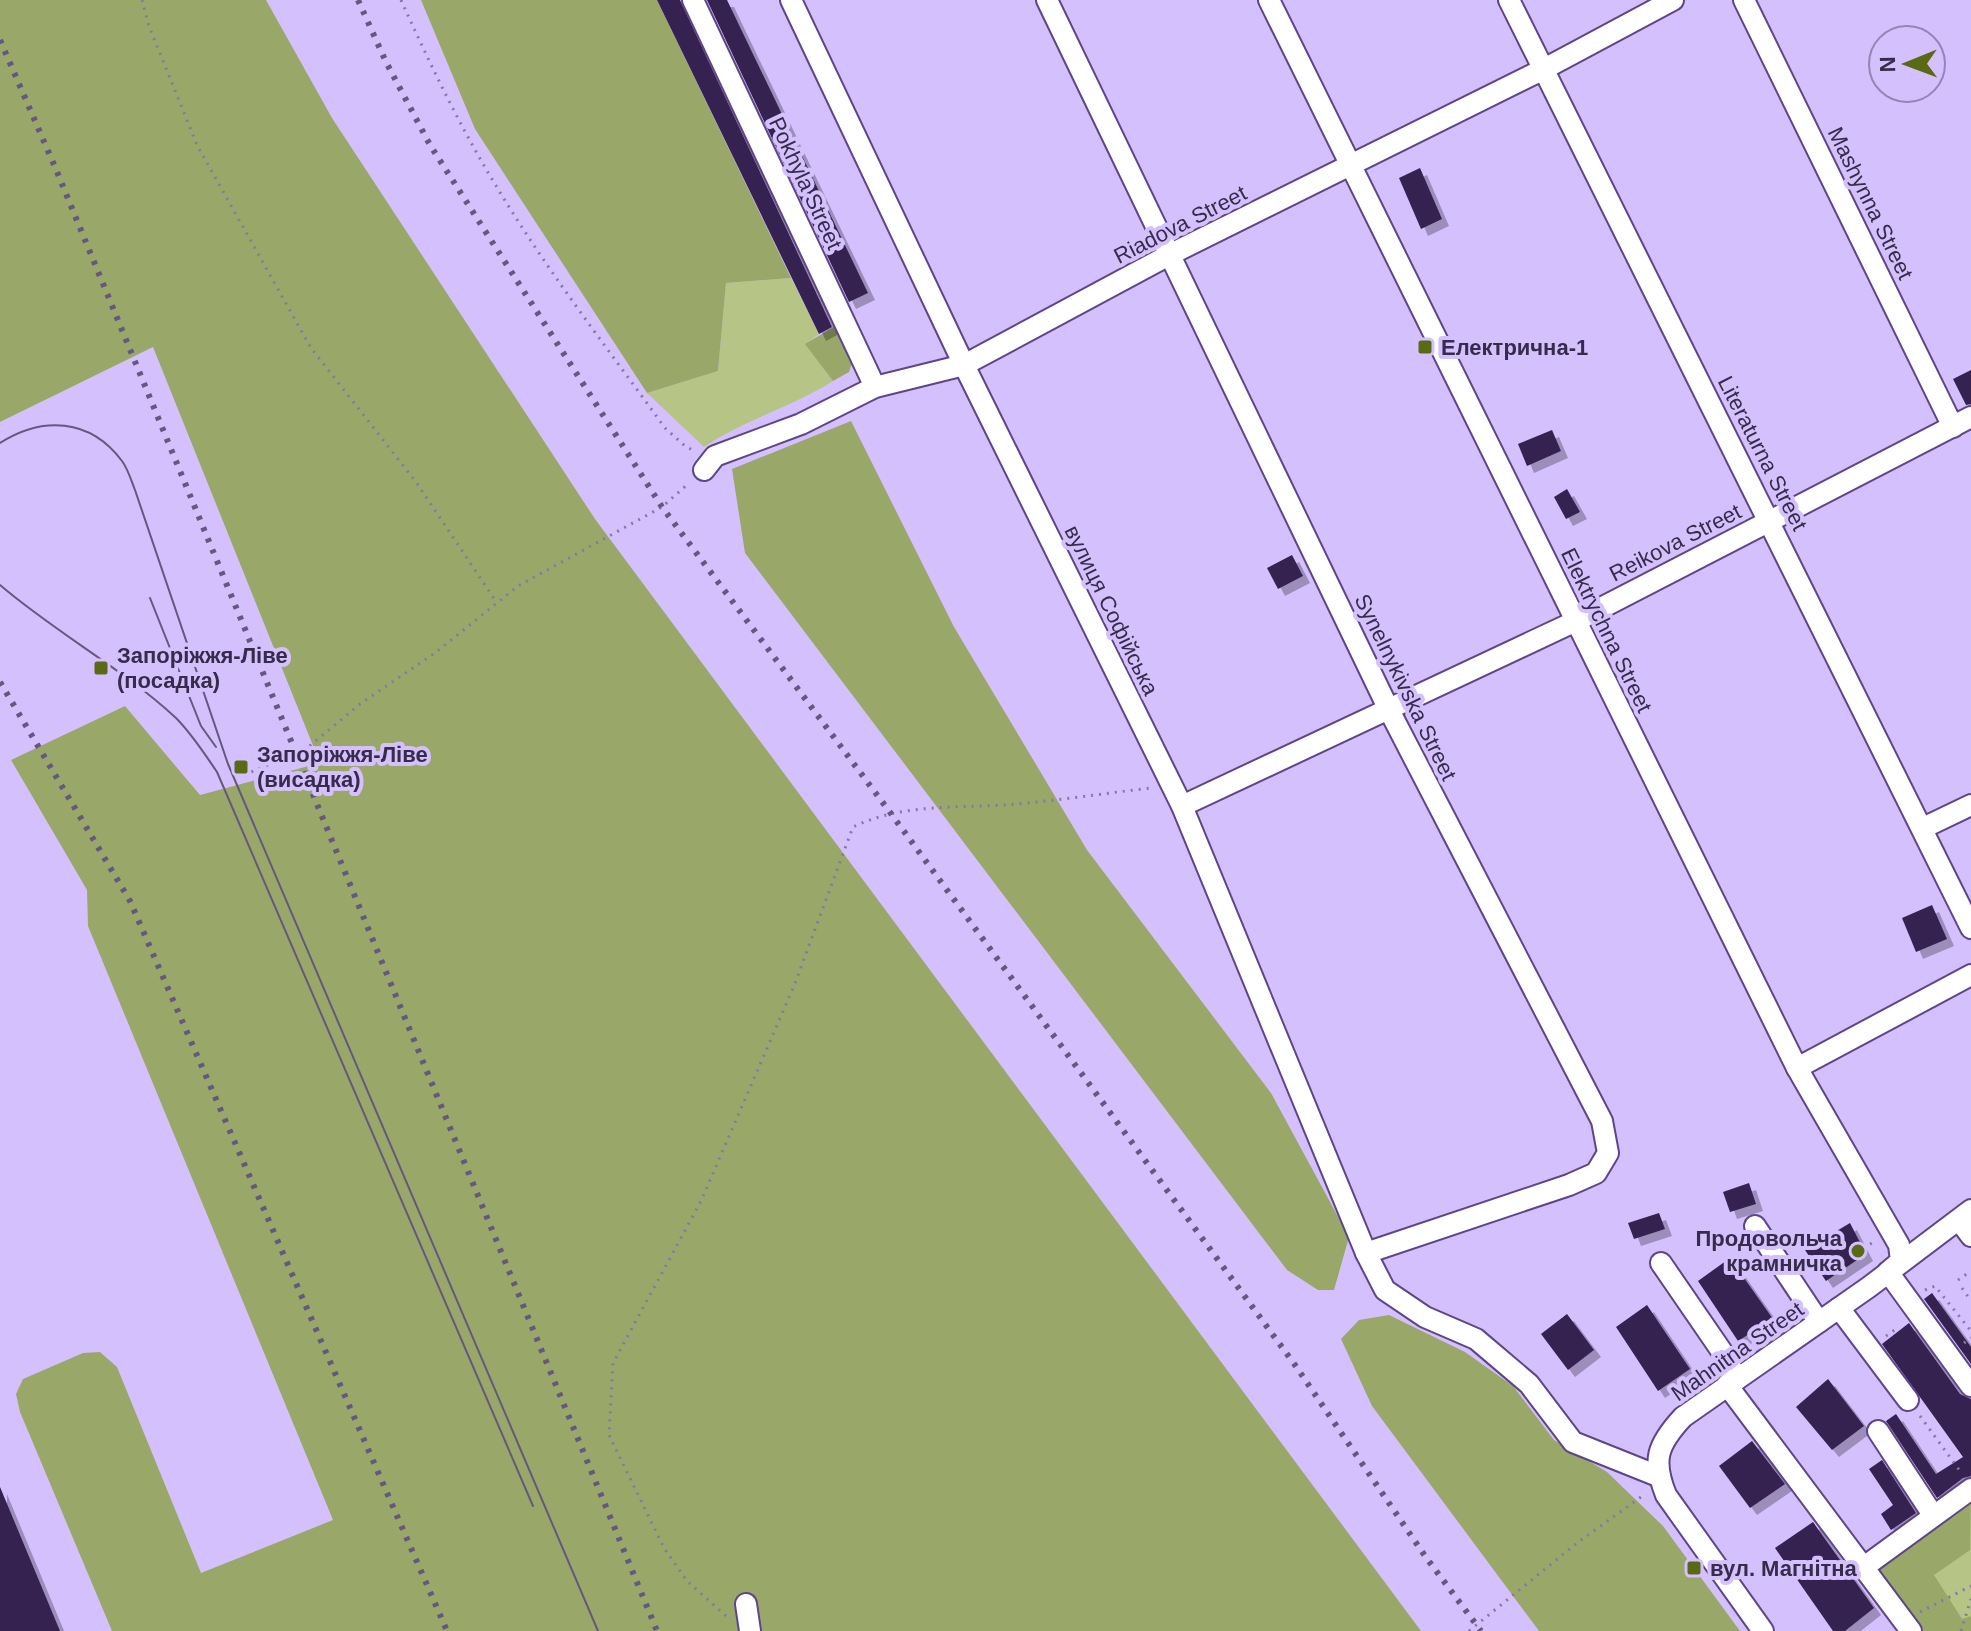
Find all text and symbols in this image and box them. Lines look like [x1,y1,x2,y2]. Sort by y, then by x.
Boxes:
north arrow [1867,24,1947,104]
text: N [1875,56,1900,73]
street label: Pokhyla Street [764,113,847,253]
street label: Mashynna Street [1823,123,1918,283]
street label: Riadova Street [1110,180,1251,269]
place label: Електрична-1 [1441,335,1588,360]
marker: Електрична-1 [1416,338,1434,356]
street label: Literaturna Street [1713,372,1812,535]
street label: Reikova Street [1605,499,1745,586]
street label: вулиця Софійська [1060,521,1164,700]
street label: Elektrychna Street [1556,544,1657,716]
street label: Synelnykivska Street [1350,590,1462,784]
place label: Запоріжжя-Ліве (посадка) [117,643,288,693]
marker: Запоріжжя-Ліве (посадка) [92,659,110,677]
place label: Запоріжжя-Ліве (висадка) [257,742,428,792]
marker: Запоріжжя-Ліве (висадка) [232,758,250,776]
place label: Продовольча крамничка [1695,1226,1843,1276]
marker: Продовольча крамничка [1849,1242,1867,1260]
street label: Mahnitna Street [1667,1297,1808,1406]
place label: вул. Магнітна [1710,1556,1858,1581]
marker: вул. Магнітна [1685,1559,1703,1577]

